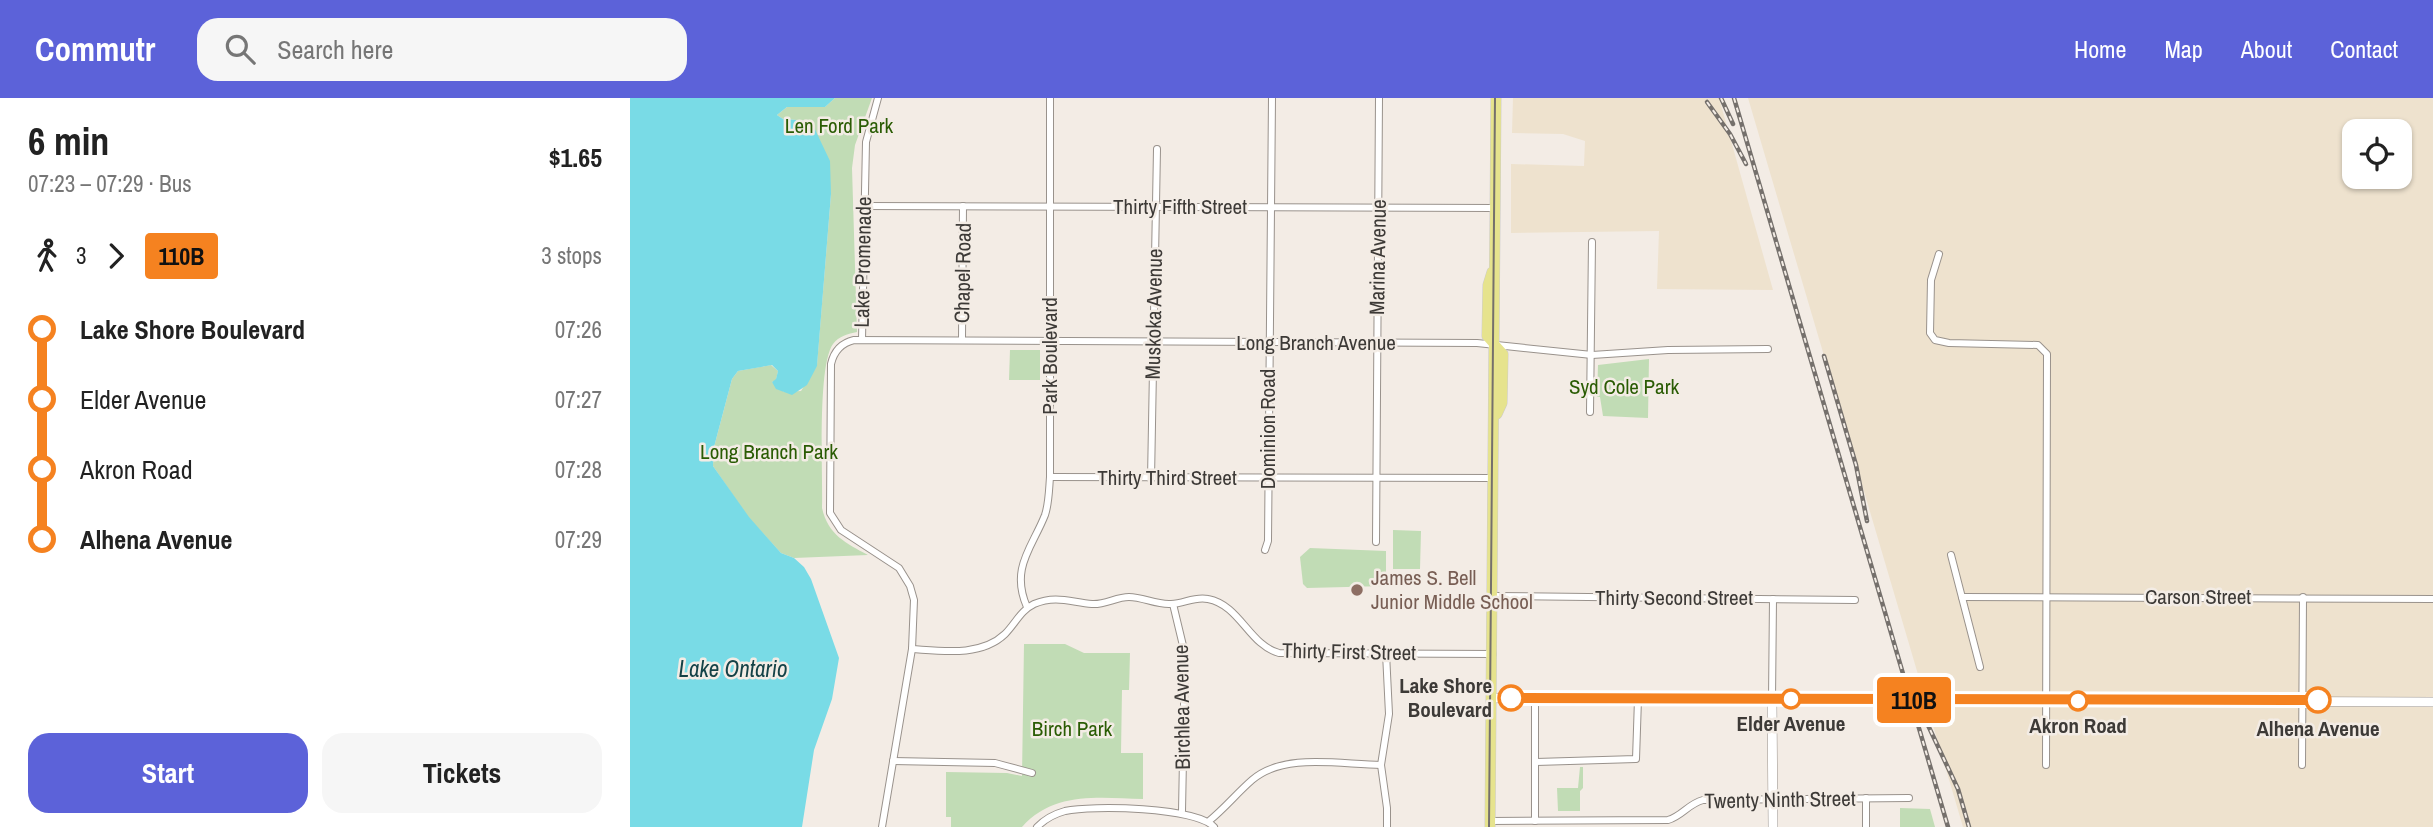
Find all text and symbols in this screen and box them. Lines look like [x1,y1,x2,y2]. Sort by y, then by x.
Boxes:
search box [197,18,687,81]
text: Commutr [35,27,155,71]
icon: search [221,30,259,68]
text: Search here [277,32,393,67]
text: Home [2074,33,2126,65]
text: Map [2164,33,2203,65]
text: About [2241,33,2292,65]
text: Contact [2330,33,2398,65]
park label: Len Ford Park [785,111,894,140]
text: 6 min [28,116,109,167]
map controls [2342,119,2412,189]
button: locate [2342,119,2412,189]
text: $1.65 [549,140,602,175]
text: 07:23 – 07:29 · Bus [28,168,192,199]
street label: Thirty Fifth Street [1113,192,1247,221]
street label: Lake Promenade [847,196,878,328]
street label: Marina Avenue [1362,199,1393,315]
street label: Chapel Road [947,222,978,323]
icon: walk [28,237,66,275]
icon: forward [97,237,135,275]
text: 3 [76,240,87,271]
text: 110B [159,240,204,272]
text: 3 stops [541,240,602,271]
street label: Muskoka Avenue [1138,248,1169,380]
street label: Park Boulevard [1035,297,1064,415]
text: Lake Shore Boulevard [80,312,305,347]
text: 07:26 [555,314,602,345]
street label: Long Branch Avenue [1236,328,1396,357]
street label: Dominion Road [1253,369,1282,489]
park label: Syd Cole Park [1569,372,1679,401]
text: Elder Avenue [80,382,206,417]
text: 07:27 [555,384,602,415]
park label: Long Branch Park [700,437,838,466]
text: Akron Road [80,452,193,487]
text: 07:28 [555,454,602,485]
street label: Thirty Third Street [1097,463,1237,492]
text: Alhena Avenue [80,522,232,557]
text: 07:29 [555,524,602,555]
place label: James S. Bell Junior Middle School [1371,563,1533,616]
marker: James S. Bell Junior Middle School [1349,582,1365,598]
street label: Carson Street [2145,582,2251,611]
street label: Thirty Second Street [1595,583,1753,612]
street label: Thirty First Street [1282,636,1416,667]
street label: Birchlea Avenue [1166,644,1197,770]
water label: Lake Ontario [678,653,788,684]
place label: Lake Shore Boulevard [1399,671,1492,724]
line badge: 110B [1865,677,1963,723]
text: 110B [1891,684,1937,716]
marker: Lake Shore Boulevard [1498,685,1524,711]
marker: Alhena Avenue [2305,687,2331,713]
marker: Elder Avenue [1781,689,1801,709]
marker: Akron Road [2068,691,2088,711]
place label: Elder Avenue [1737,709,1845,738]
place label: Akron Road [2029,711,2127,740]
park label: Birch Park [1032,714,1113,743]
place label: Alhena Avenue [2256,714,2380,743]
button: Start [28,733,308,813]
button: Tickets [322,733,602,813]
street label: Twenty Ninth Street [1704,784,1856,815]

